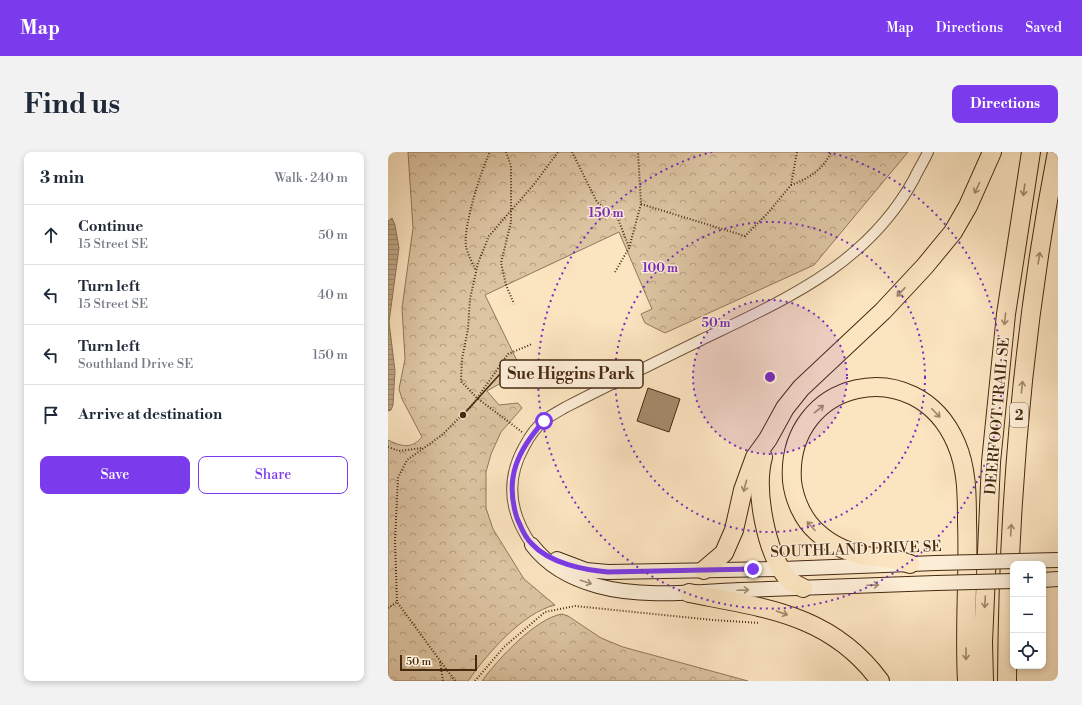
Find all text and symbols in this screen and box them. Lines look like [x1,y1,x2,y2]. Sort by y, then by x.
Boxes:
text: Map [20,16,60,40]
text: Map [886,19,914,37]
text: Directions [936,19,1003,37]
text: Saved [1025,19,1062,37]
button: Directions [952,85,1058,123]
text: Find us [24,87,120,122]
text: 3 min [40,167,84,189]
text: Walk · 240 m [274,170,348,186]
one-way arrow [973,182,980,194]
one-way arrow [1020,183,1028,196]
text: 150 m [589,206,623,221]
text: Continue [78,217,143,236]
icon: ahead [40,224,62,246]
text: 50 m [318,227,348,243]
text: 15 Street SE [78,236,148,252]
one-way arrow [1035,252,1043,265]
text: 100 m [642,261,678,276]
text: Turn left [78,277,140,296]
icon: left [40,284,62,306]
text: 40 m [318,287,348,303]
one-way arrow [896,287,906,297]
text: 15 Street SE [78,296,148,312]
one-way arrow [1002,312,1009,325]
text: 50 m [701,316,731,331]
street label: DEERFOOT TRAIL SE [981,336,1014,496]
text: Turn left [78,337,140,356]
icon: left [40,344,62,366]
text: 150 m [313,347,348,363]
text: Southland Drive SE [78,356,193,372]
callout: Sue Higgins Park [500,360,643,388]
text: Sue Higgins Park [507,364,636,384]
centre of rings [763,370,777,384]
one-way arrow [1018,380,1026,393]
road number: 2 [1010,403,1028,427]
icon: arrive [40,404,62,426]
one-way arrow [813,404,824,413]
text: Arrive at destination [78,405,222,424]
one-way arrow [931,408,941,418]
route start [535,412,553,430]
button: Save [40,456,190,494]
button: Share [198,456,348,494]
one-way arrow [741,479,748,492]
one-way arrow [806,521,815,531]
one-way arrow [1007,524,1015,537]
street label: SOUTHLAND DRIVE SE [770,537,942,562]
route end [744,560,762,578]
map controls [1010,561,1046,669]
button: + [1010,561,1046,597]
one-way arrow [580,579,592,587]
one-way arrow [866,581,879,589]
one-way arrow [736,586,749,594]
one-way arrow [981,595,989,608]
button: − [1010,597,1046,633]
one-way arrow [776,609,788,617]
button: locate [1010,633,1046,669]
one-way arrow [962,647,970,660]
scale bar [400,653,477,672]
text: 50 m [406,655,431,669]

